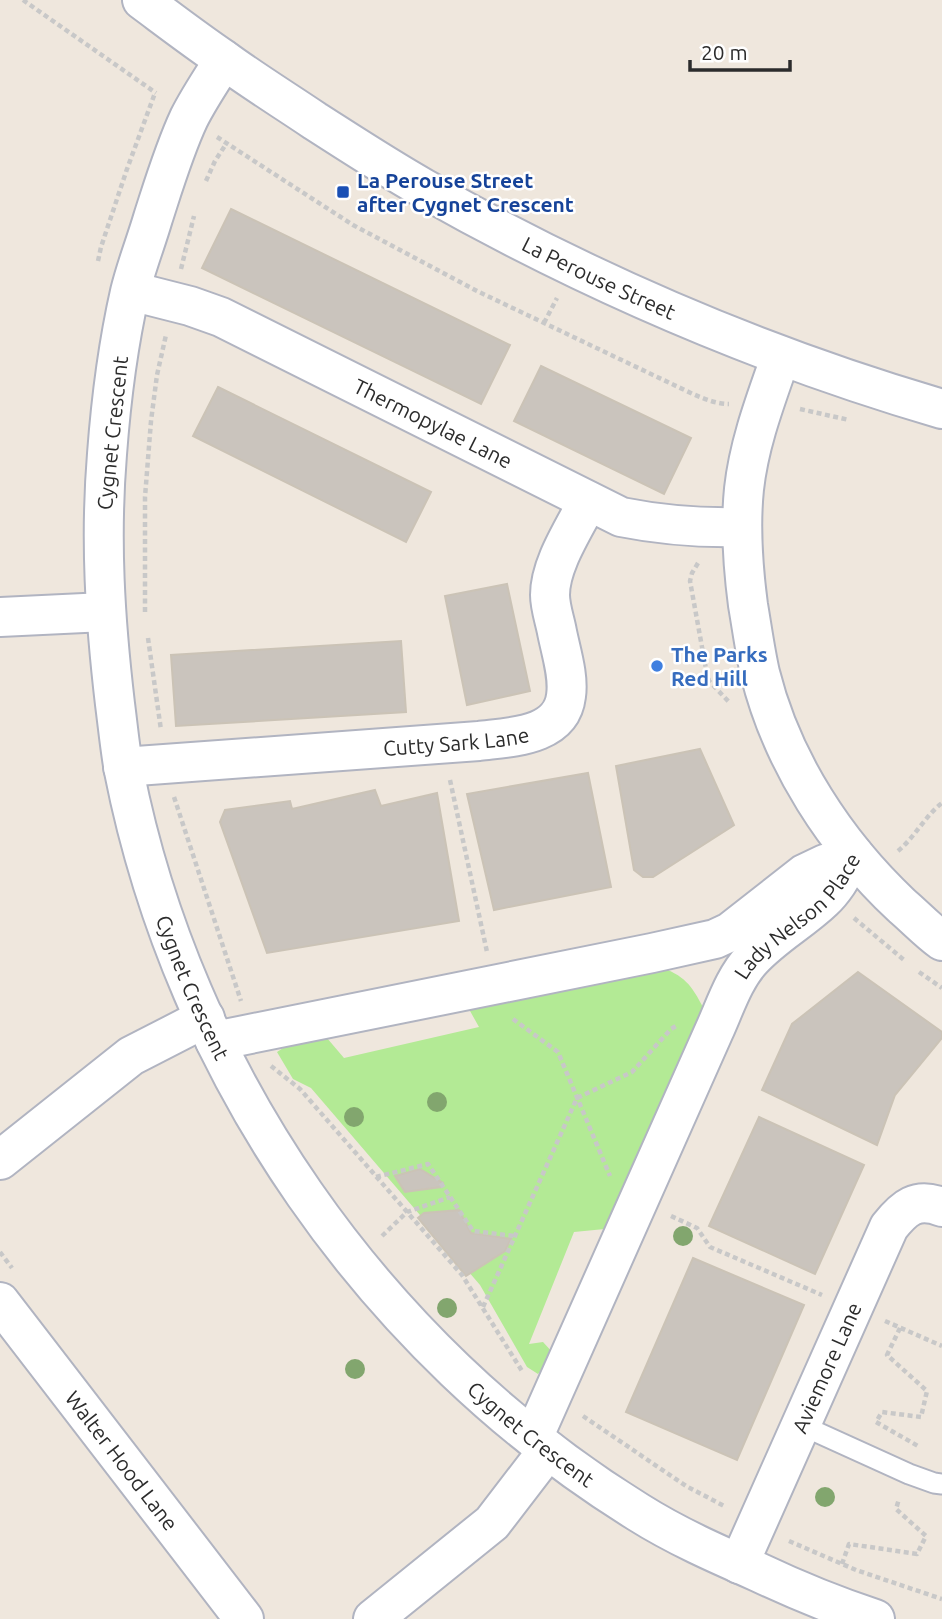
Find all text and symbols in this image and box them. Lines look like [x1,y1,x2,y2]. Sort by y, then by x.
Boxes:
scale bar [690,28,790,72]
text: 20 m [701,40,748,64]
place label: La Perouse Street after Cygnet Crescent [357,168,574,216]
marker: La Perouse Street after Cygnet Crescent [335,184,351,200]
street label: La Perouse Street [518,232,679,324]
street label: Cygnet Crescent [92,355,132,511]
street label: Thermopylae Lane [350,373,516,473]
place label: The Parks Red Hill [671,642,768,690]
marker: The Parks Red Hill [649,658,665,674]
street label: Cutty Sark Lane [382,722,531,760]
street label: Lady Nelson Place [729,849,864,983]
street label: Cygnet Crescent [152,912,234,1064]
street label: Aviemore Lane [787,1299,866,1437]
street label: Cygnet Crescent [463,1376,599,1492]
street label: Walter Hood Lane [61,1386,183,1535]

